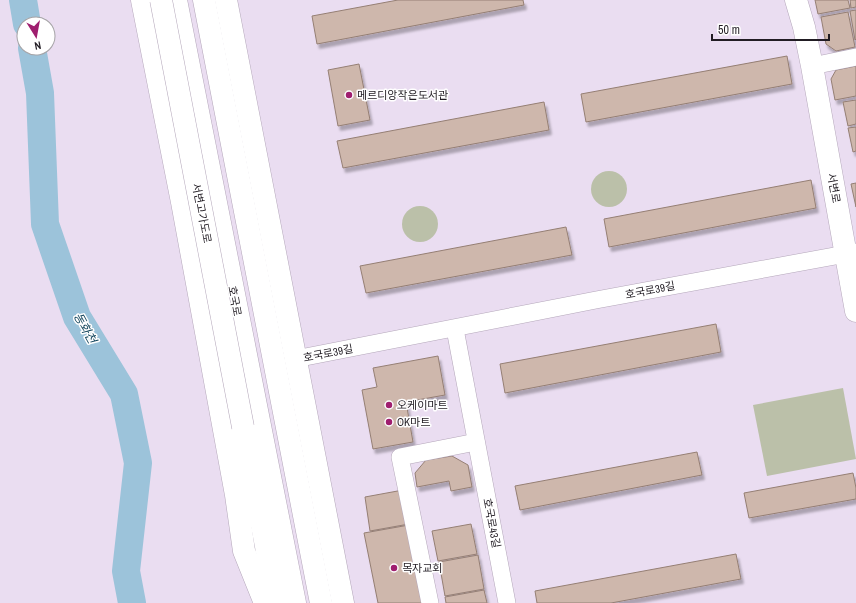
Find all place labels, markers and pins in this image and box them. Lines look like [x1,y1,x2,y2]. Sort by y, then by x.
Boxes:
place label: 메르디앙작은도서관 [357,88,448,102]
marker: 메르디앙작은도서관 [344,90,354,100]
place label: 오케이마트 [397,398,448,412]
marker: 오케이마트 [384,400,394,410]
place label: OK마트 [397,415,430,429]
marker: OK마트 [384,417,394,427]
place label: 목자교회 [402,561,442,575]
marker: 목자교회 [389,563,399,573]

